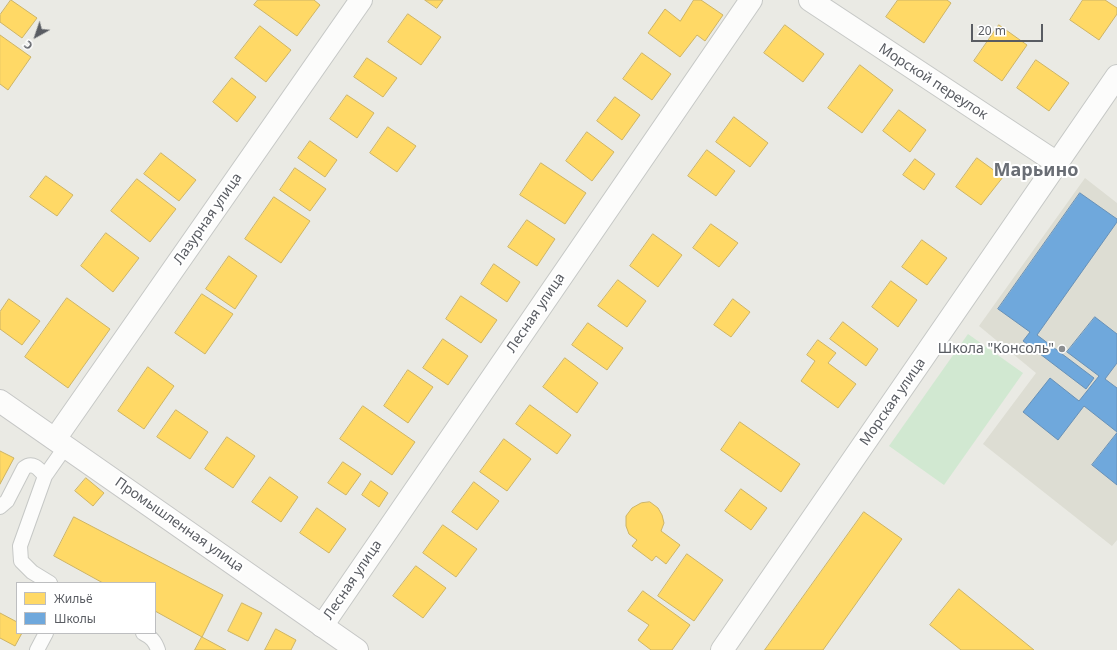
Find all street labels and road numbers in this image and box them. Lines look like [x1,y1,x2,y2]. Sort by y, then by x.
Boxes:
street label: Морской переулок [875,40,991,124]
street label: Лазурная улица [170,170,246,268]
street label: Лесная улица [503,270,569,356]
street label: Морская улица [857,355,929,449]
street label: Промышленная улица [111,474,247,576]
street label: Лесная улица [320,537,386,623]

